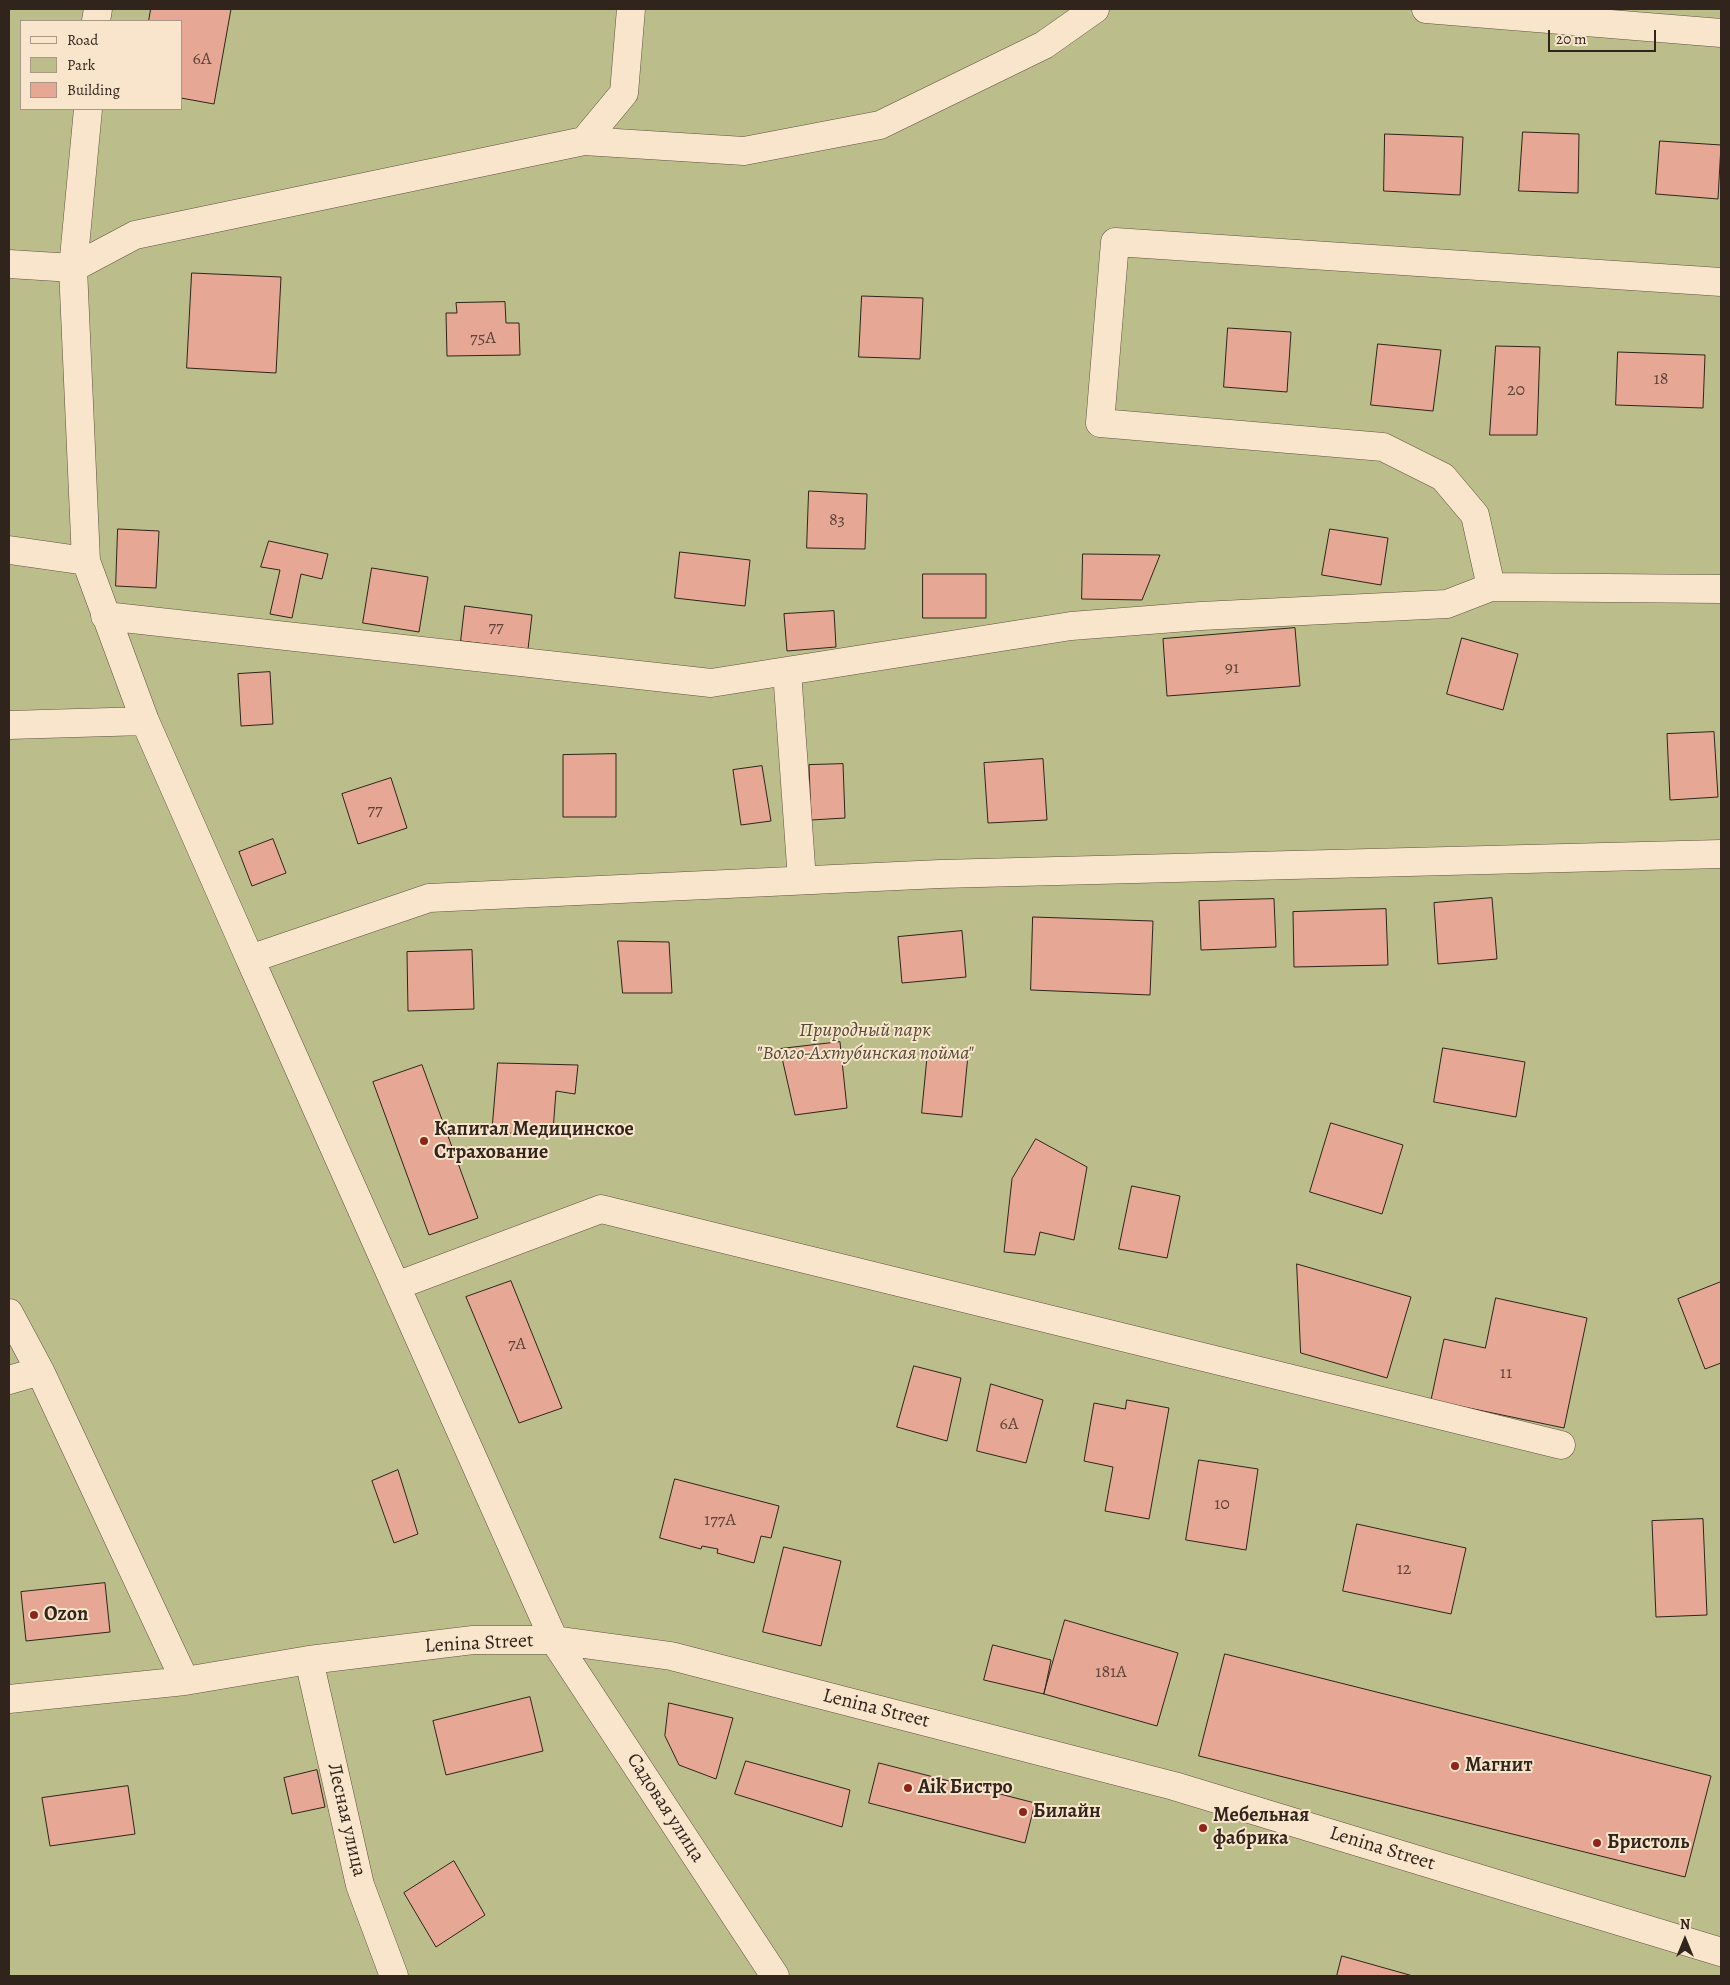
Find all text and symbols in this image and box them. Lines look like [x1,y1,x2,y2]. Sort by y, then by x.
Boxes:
legend [20,20,182,110]
scale bar [1550,20,1658,52]
text: 20 m [1556,29,1587,49]
text: Road [67,30,98,50]
house number: 6А [193,49,211,71]
text: Park [67,55,95,75]
text: Building [67,80,120,100]
house number: 75А [470,328,496,350]
house number: 18 [1654,369,1668,391]
house number: 20 [1507,380,1525,402]
house number: 83 [829,510,845,532]
house number: 77 [488,617,504,639]
house number: 91 [1225,658,1239,680]
house number: 77 [367,800,383,822]
park label: Природный парк "Волго-Ахтубинская пойма" [756,1019,974,1066]
place label: Капитал Медицинское Страхование [434,1118,634,1165]
marker: Капитал Медицинское Страхование [418,1135,430,1147]
house number: 7А [508,1334,526,1356]
house number: 11 [1500,1363,1512,1385]
house number: 6А [1000,1414,1018,1436]
house number: 10 [1214,1494,1230,1516]
house number: 177А [704,1510,736,1532]
house number: 12 [1397,1559,1411,1581]
place label: Ozon [44,1603,88,1627]
marker: Ozon [28,1609,40,1621]
street label: Lenina Street [424,1629,534,1659]
house number: 181А [1095,1662,1127,1684]
street label: Lenina Street [820,1684,932,1734]
street label: Садовая улица [621,1749,709,1867]
place label: Магнит [1465,1754,1533,1778]
marker: Магнит [1449,1760,1461,1772]
street label: Лесная улица [321,1761,371,1879]
place label: Aik Бистро [918,1776,1013,1800]
marker: Aik Бистро [902,1782,914,1794]
place label: Билайн [1033,1800,1101,1824]
place label: Мебельная фабрика [1213,1804,1309,1851]
marker: Билайн [1017,1806,1029,1818]
marker: Мебельная фабрика [1197,1822,1209,1834]
street label: Lenina Street [1326,1822,1438,1876]
place label: Бристоль [1607,1831,1689,1855]
marker: Бристоль [1591,1837,1603,1849]
north arrow [1660,1915,1710,1965]
text: N [1680,1915,1690,1934]

